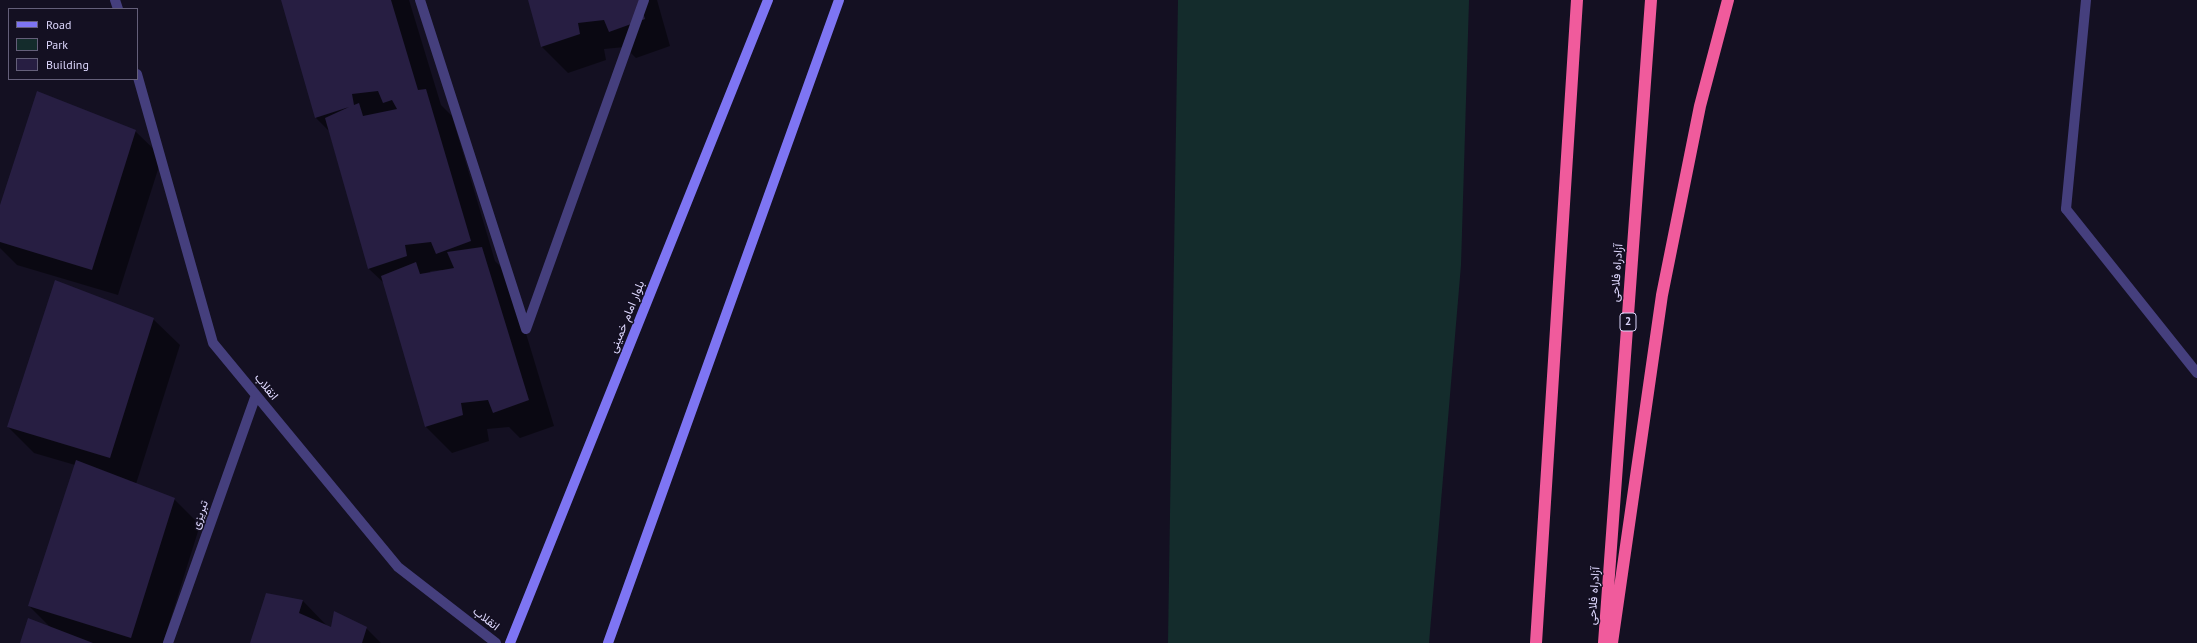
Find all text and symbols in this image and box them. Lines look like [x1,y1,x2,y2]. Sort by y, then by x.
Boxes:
legend [8,8,138,80]
text: Road [46,17,71,32]
text: Park [46,37,68,52]
text: Building [46,57,89,72]
street label: آزادراه فلاحی [1608,244,1626,302]
street label: بلوار امام خمینی [606,279,648,355]
road number: 2 [1620,313,1636,331]
street label: انقلاب [251,371,281,403]
street label: تبریزی [188,499,212,531]
street label: آزادراه فلاحی [1585,567,1603,625]
street label: انقلاب [470,604,502,634]

